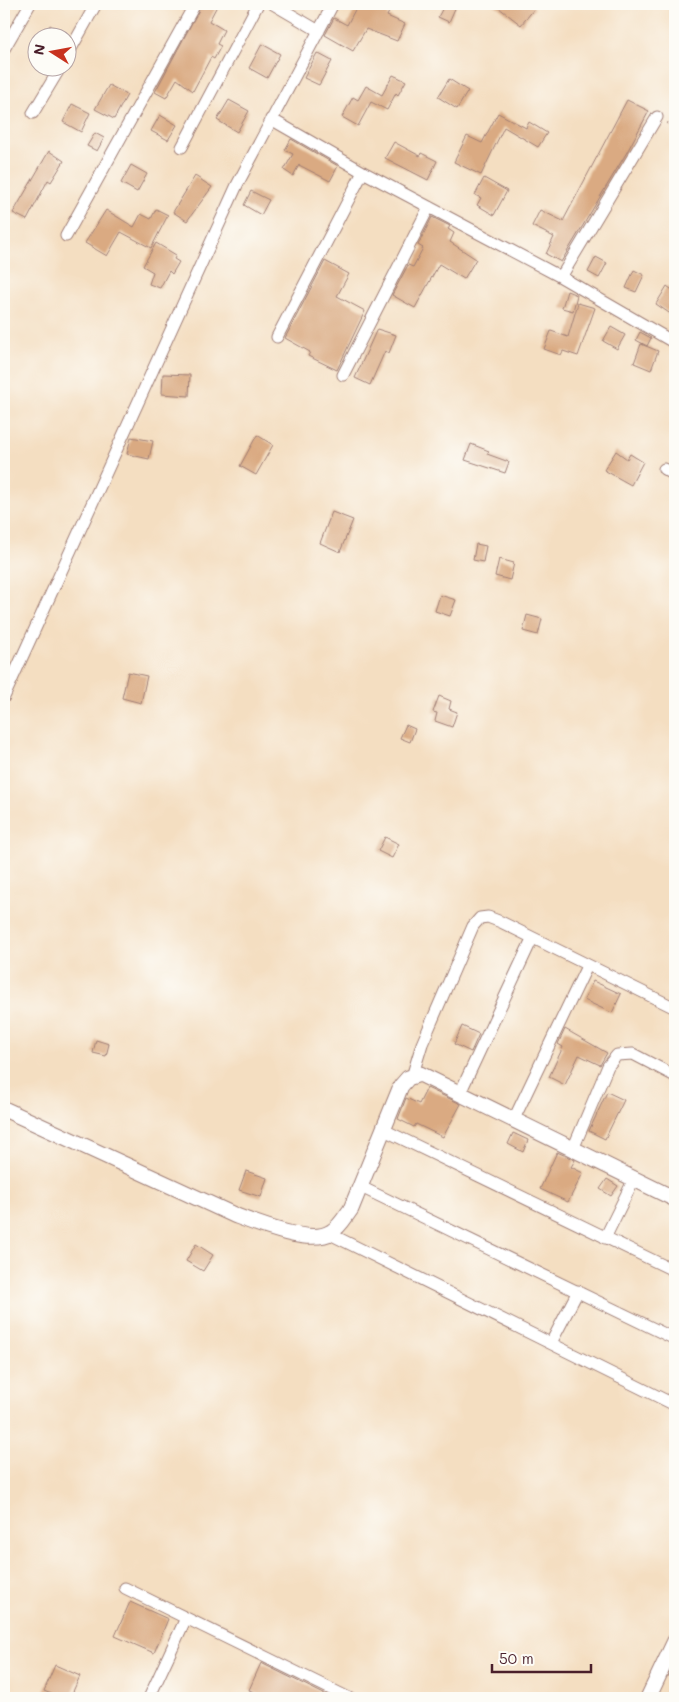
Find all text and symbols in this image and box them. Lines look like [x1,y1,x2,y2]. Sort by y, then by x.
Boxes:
north arrow [28,28,78,78]
text: N [28,42,49,56]
scale bar [492,1642,590,1674]
text: 50 m [499,1648,534,1668]

